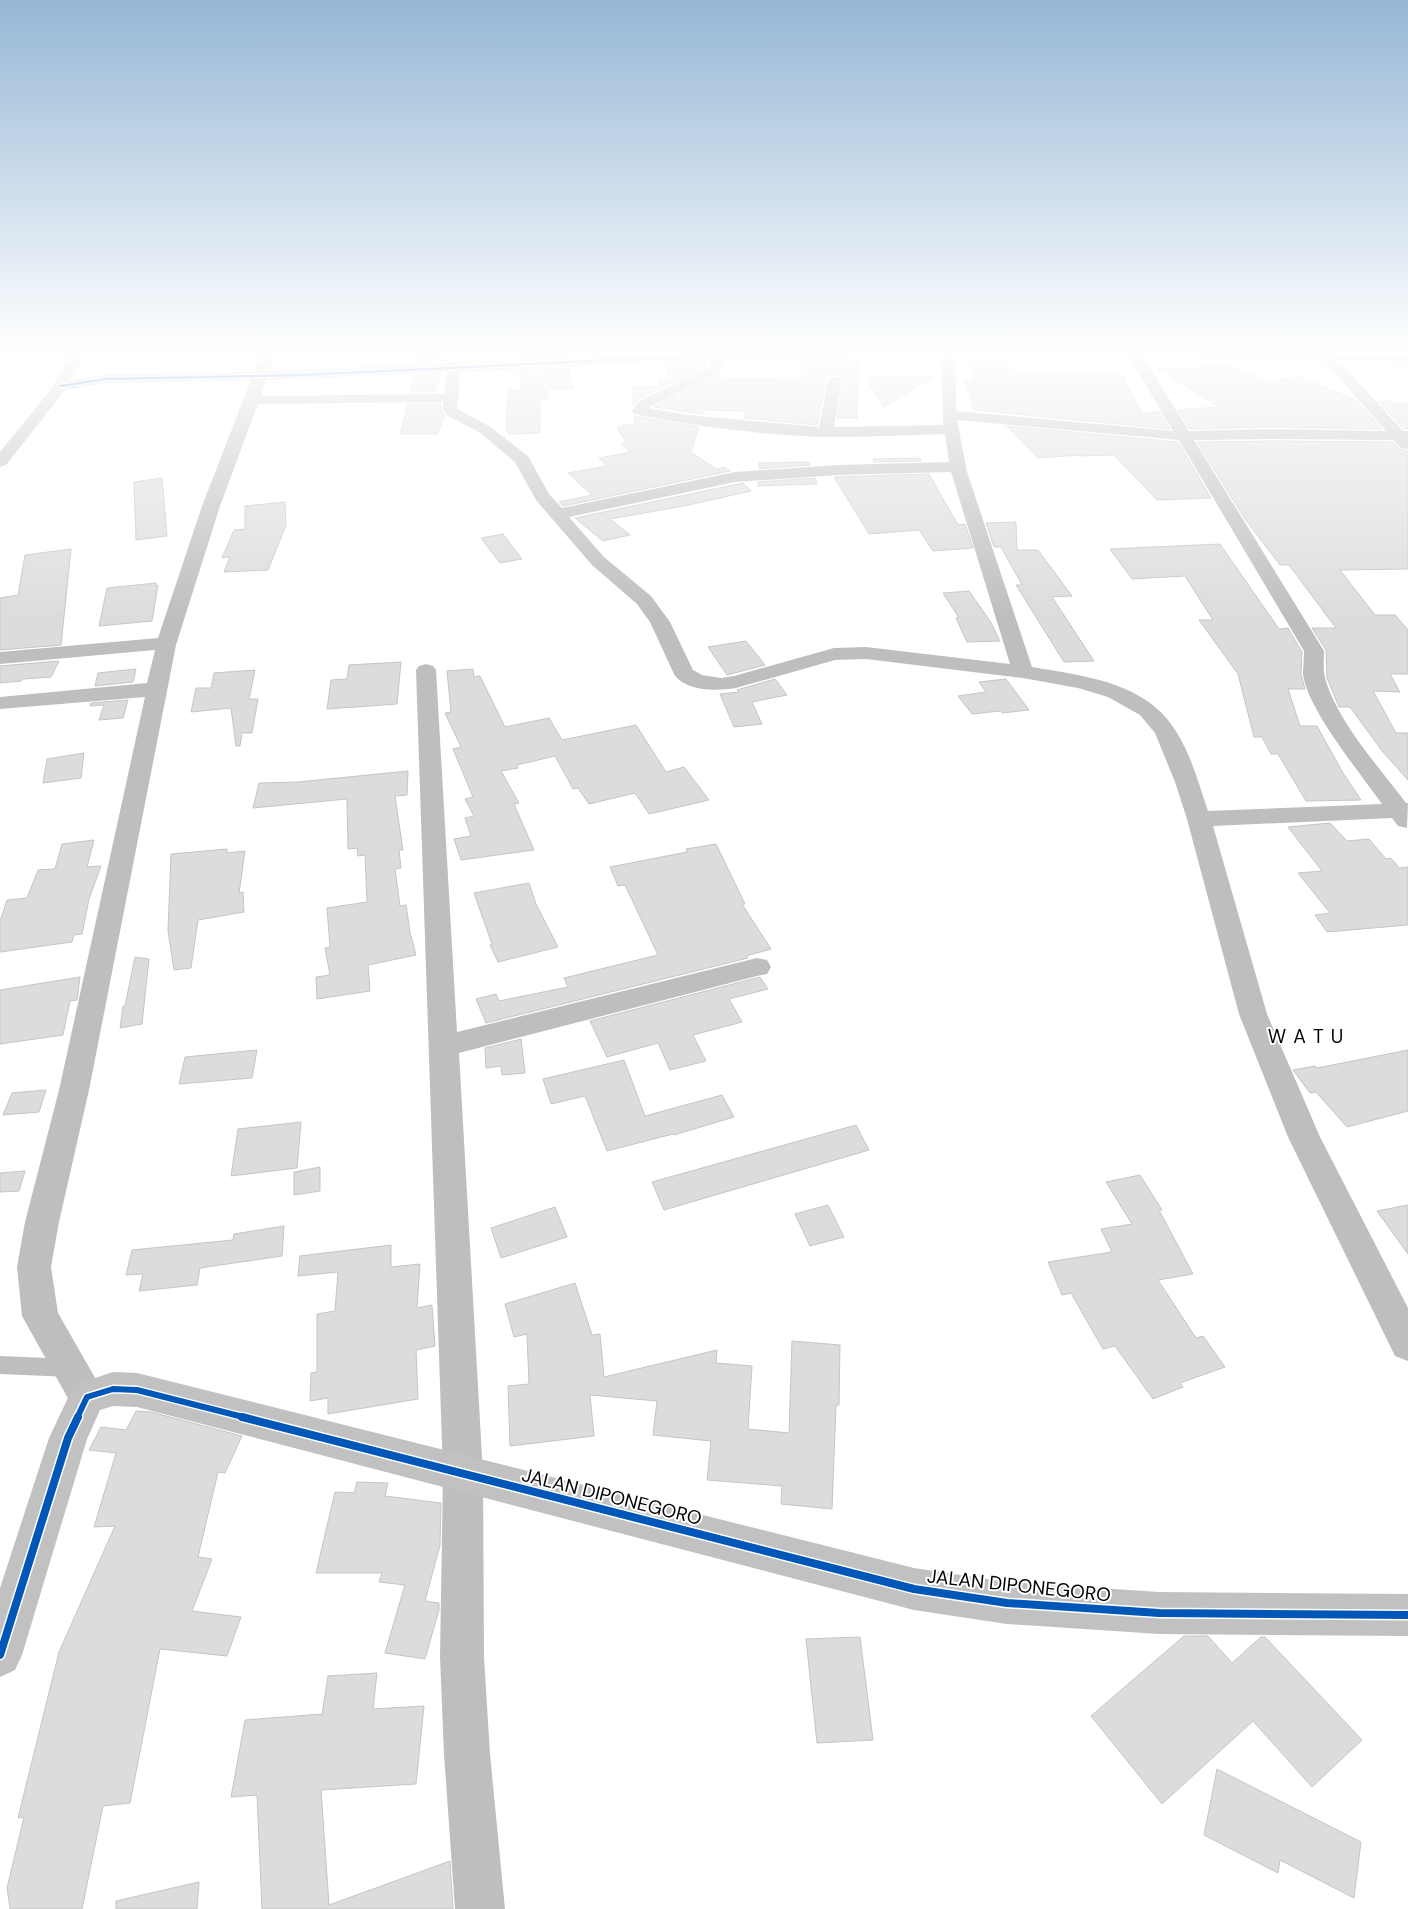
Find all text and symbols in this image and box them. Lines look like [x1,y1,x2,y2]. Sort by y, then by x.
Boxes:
district label: W A T U [1268,1024,1344,1049]
street label: JALAN DIPONEGORO [519,1462,704,1531]
street label: JALAN DIPONEGORO [926,1563,1112,1608]

